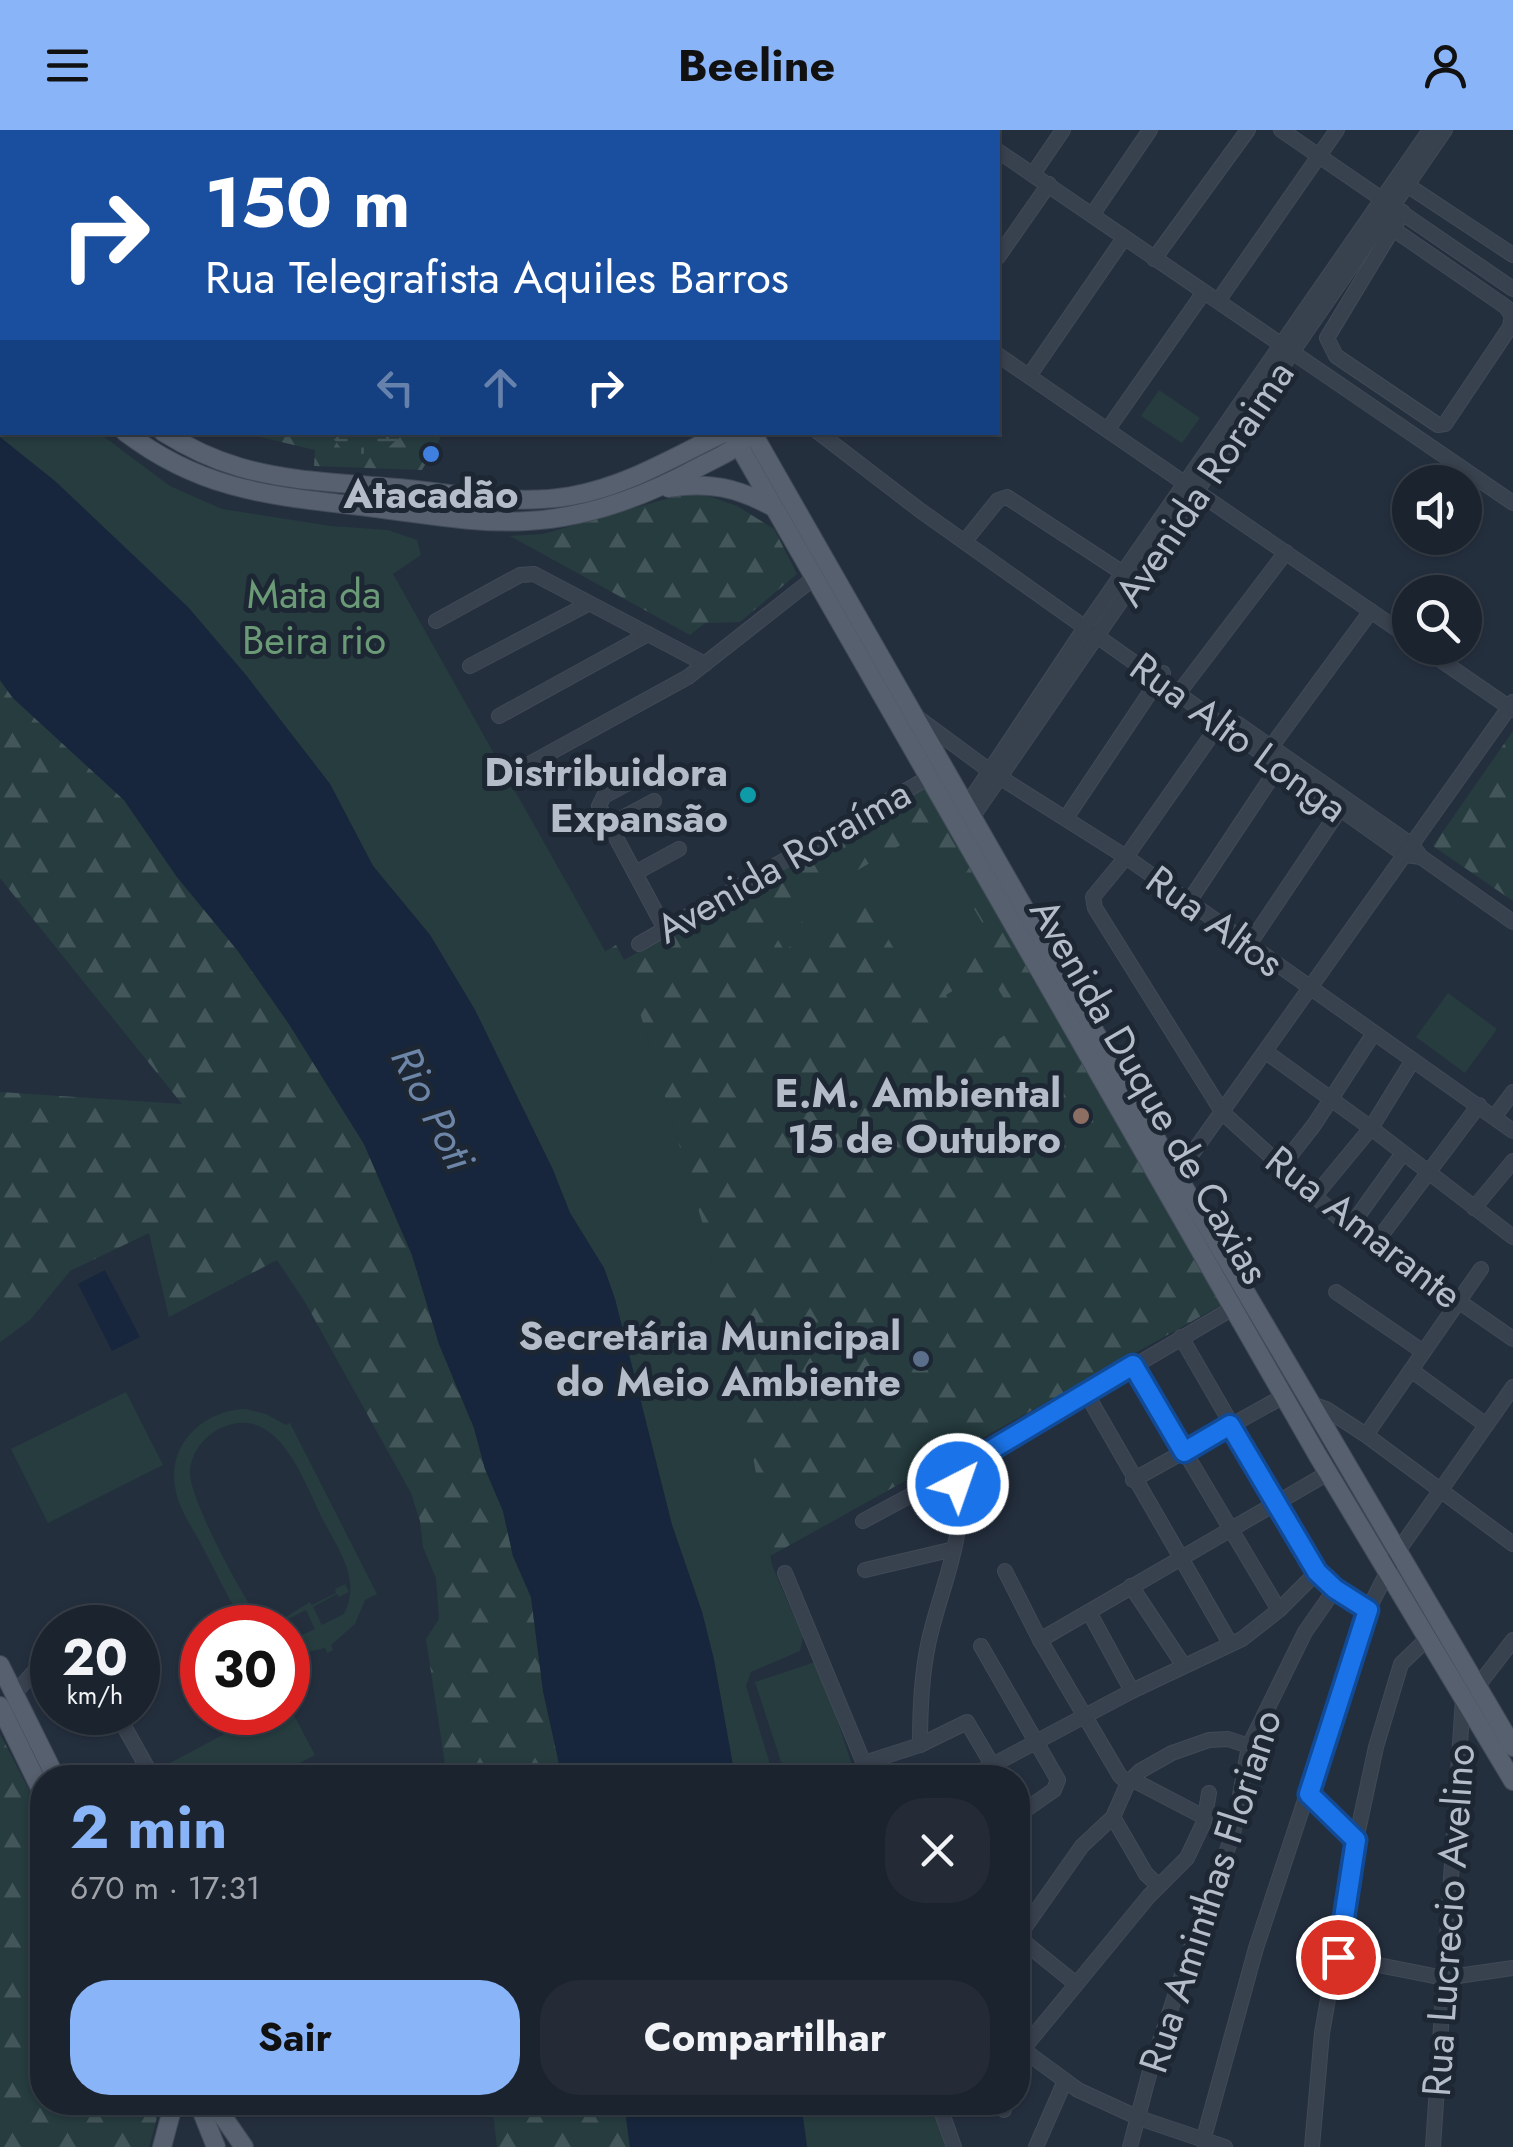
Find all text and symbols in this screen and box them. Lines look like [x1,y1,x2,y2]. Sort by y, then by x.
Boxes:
text: Beeline [678,33,835,98]
icon: menu [40,38,95,93]
icon: person [1418,38,1473,93]
text: 150 m [205,152,411,253]
icon: right [40,170,170,300]
text: Rua Telegrafista Aquiles Barros [205,245,789,310]
street label: Avenida Roraima [1100,348,1308,618]
icon: left [368,360,423,415]
icon: ahead [473,360,528,415]
icon: right [578,360,633,415]
marker: Atacadão [420,443,442,465]
place label: Atacadão [342,465,519,523]
map controls [1392,465,1482,665]
button: sound [1392,465,1482,555]
park label: Mata da Beira rio [242,565,386,669]
button: search [1392,575,1482,665]
street label: Rua Alto Longa [1118,638,1360,836]
place label: Distribuidora Expansão [484,743,728,847]
street label: Avenida Roraíma [645,765,921,957]
marker: Distribuidora Expansão [737,784,759,806]
street label: Rua Altos [1134,851,1296,991]
street label: Avenida Duque de Caxias [1016,887,1284,1295]
water label: Rio Poti [376,1035,491,1182]
place label: E.M. Ambiental 15 de Outubro [775,1064,1061,1168]
marker: E.M. Ambiental 15 de Outubro [1070,1105,1092,1127]
street label: Rua Amarante [1253,1132,1475,1322]
place label: Secretária Municipal do Meio Ambiente [519,1307,901,1411]
marker: Secretária Municipal do Meio Ambiente [910,1348,932,1370]
position arrow [906,1432,1010,1536]
speed limit sign: 30 [180,1605,310,1735]
text: 20 [62,1621,128,1694]
text: km/h [67,1677,123,1713]
street label: Rua Aminthas Floriano [1124,1702,1296,2080]
street label: Rua Lucrecio Avelino [1407,1742,1489,2098]
text: 2 min [70,1784,228,1871]
button: close [885,1798,990,1903]
text: 670 m · 17:31 [70,1865,260,1911]
pin [1296,1915,1381,2000]
icon: arrive [1311,1930,1366,1985]
button: Sair [70,1980,520,2095]
button: Compartilhar [540,1980,990,2095]

